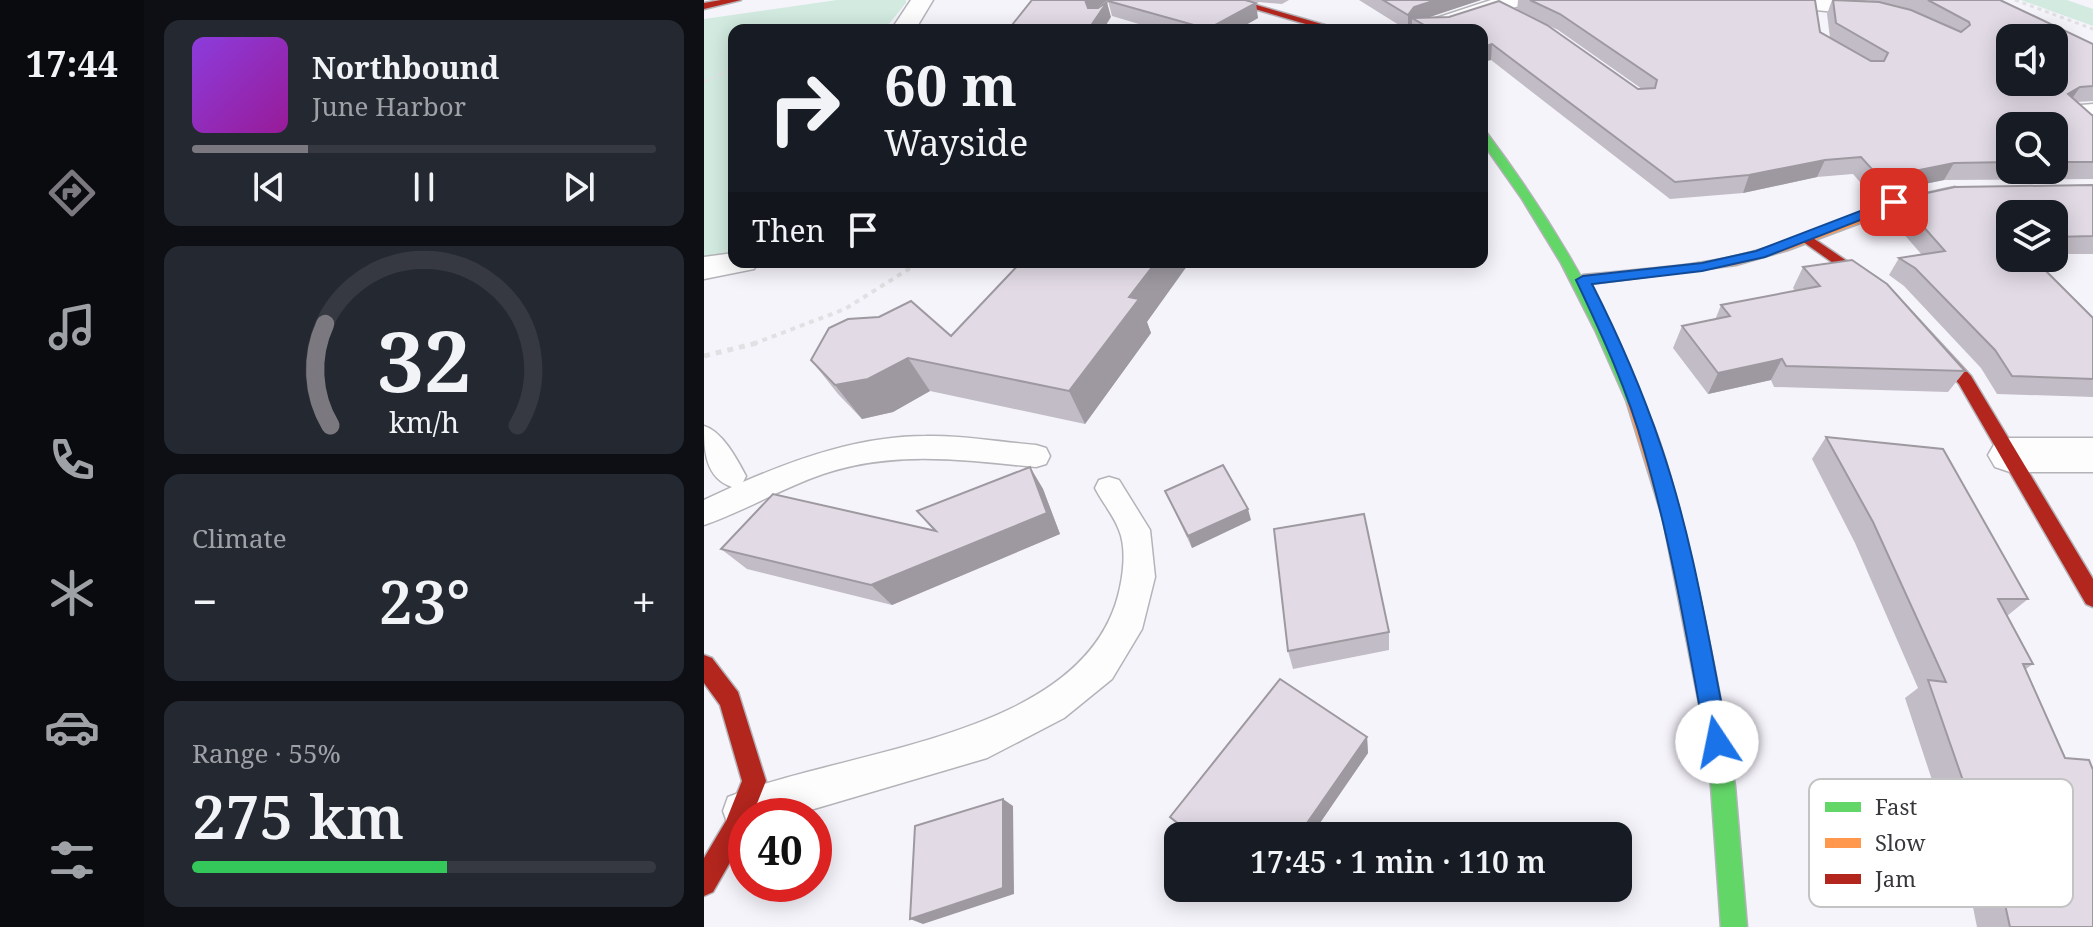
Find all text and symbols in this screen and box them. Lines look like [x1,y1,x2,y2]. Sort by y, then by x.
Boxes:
map controls [1996,24,2068,272]
button: sound [1996,24,2068,96]
text: 17:44 [26,39,118,88]
text: 60 m [884,46,1017,122]
text: Northbound [312,47,499,88]
icon: right [752,56,856,160]
text: June Harbor [312,88,466,124]
button: search [1996,112,2068,184]
text: Wayside [884,118,1028,167]
icon: directions [44,165,100,221]
icon: previous [247,165,291,209]
icon: pause [402,165,446,209]
icon: next [557,165,601,209]
pin [1860,168,1928,236]
icon: arrive [1872,180,1916,224]
button: layers [1996,200,2068,272]
icon: arrive [841,208,885,252]
text: Then [752,210,825,251]
icon: music [44,299,100,355]
text: 32 [377,303,471,416]
text: km/h [389,403,459,442]
icon: phone [44,432,100,488]
text: Climate [192,520,287,556]
text: 23° [379,560,470,642]
icon: climate [44,565,100,621]
text: − [192,571,217,631]
text: + [631,571,656,631]
icon: car [44,699,100,755]
position arrow [1675,700,1759,784]
text: Range · 55% [192,735,341,771]
text: 275 km [192,775,404,857]
legend [1809,779,2073,907]
text: Fast [1875,791,1917,821]
speed limit sign: 40 [728,798,832,902]
text: Slow [1875,827,1925,857]
icon: filters [44,832,100,888]
text: 17:45 · 1 min · 110 m [1250,841,1546,882]
text: Jam [1874,863,1916,893]

